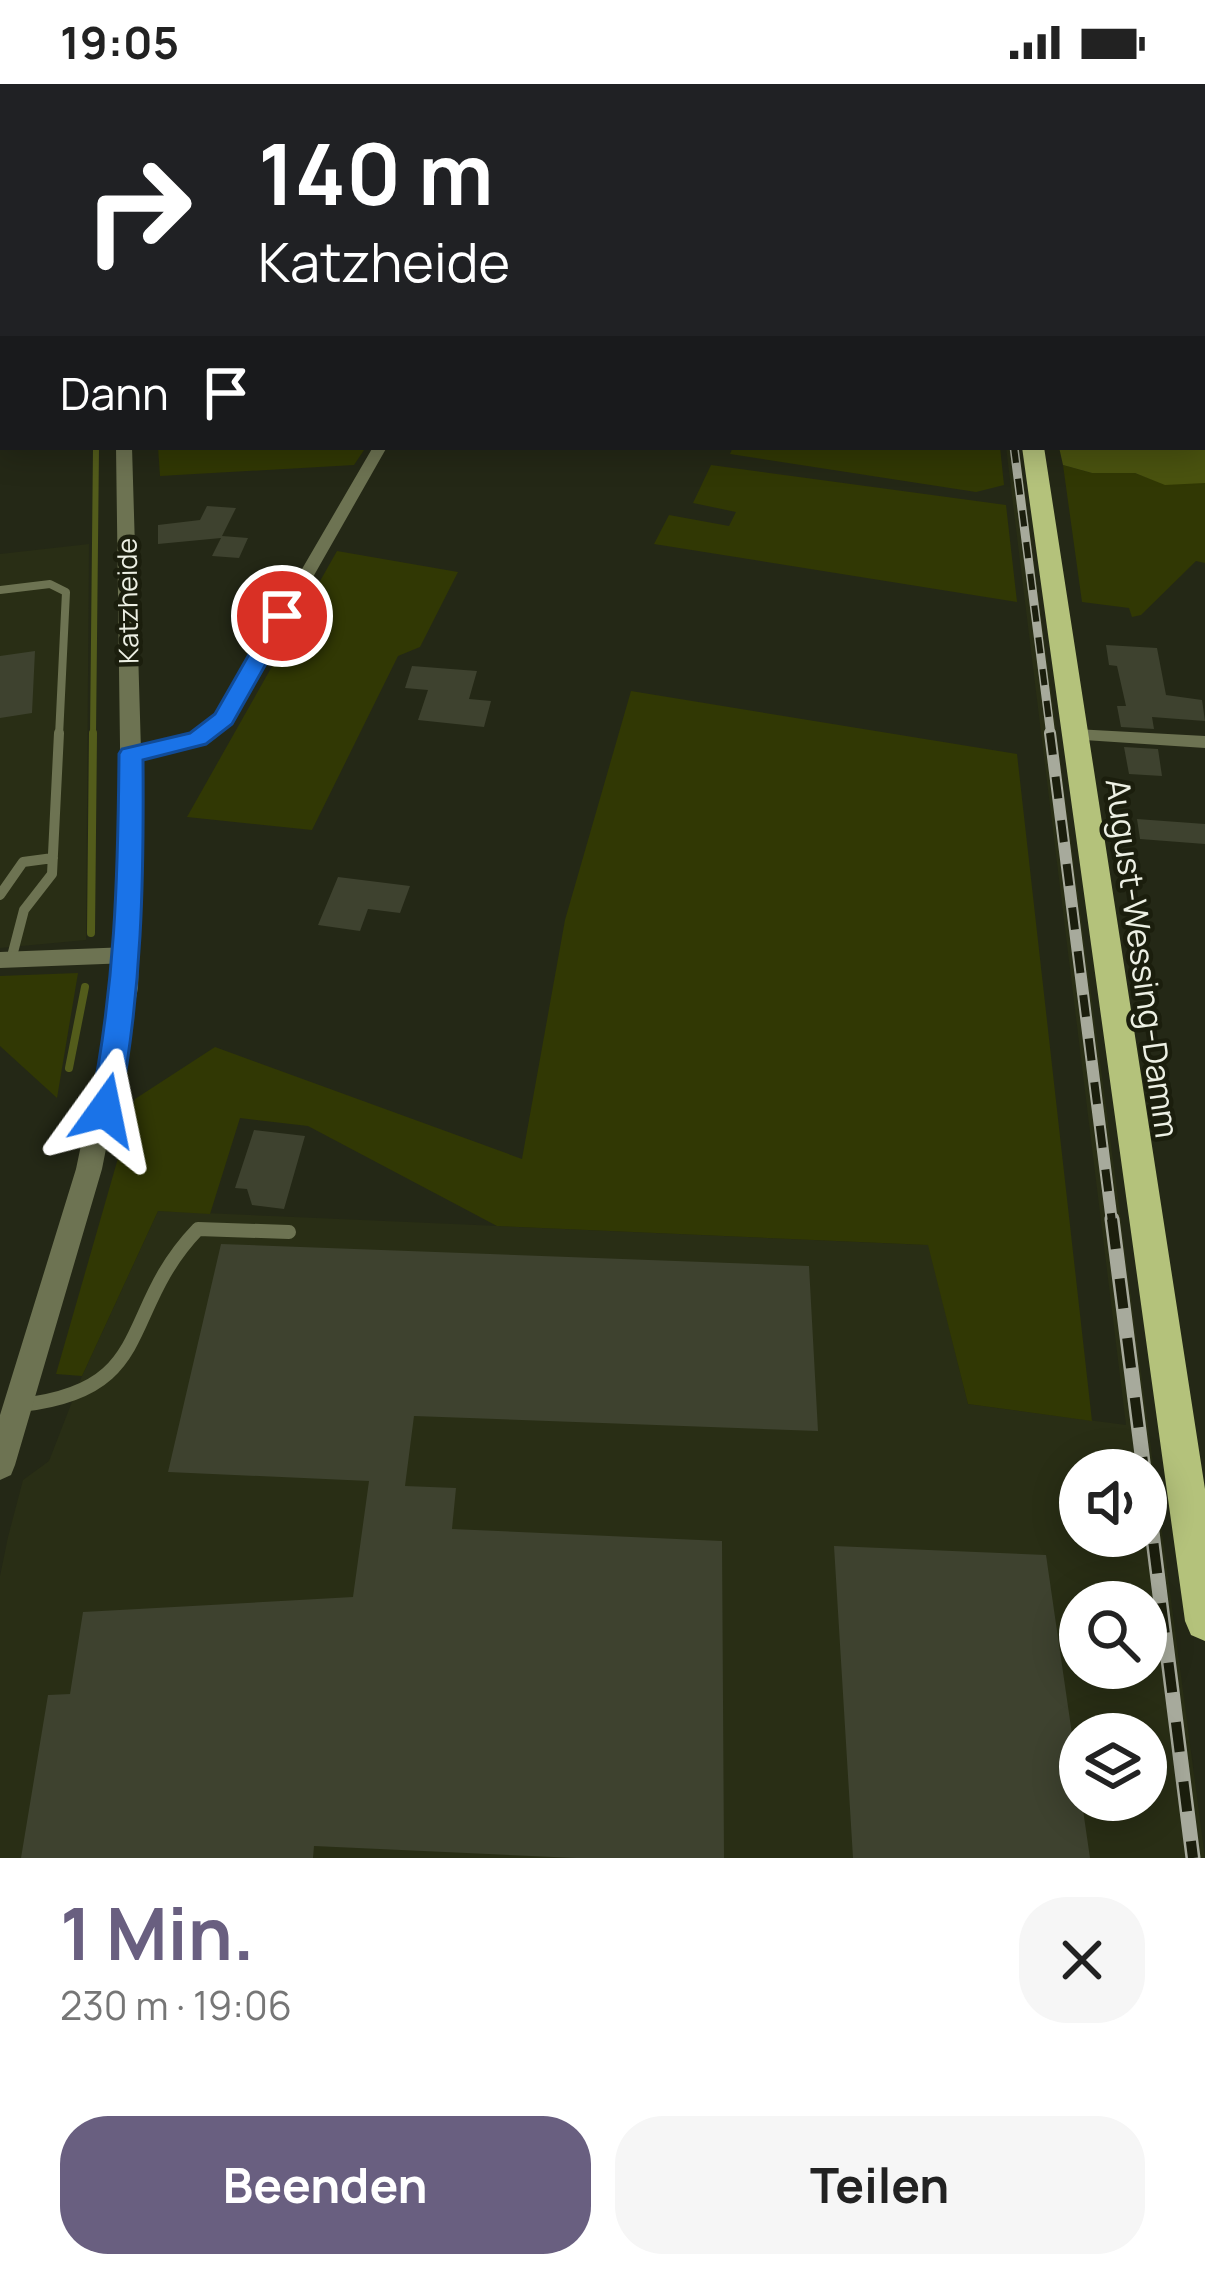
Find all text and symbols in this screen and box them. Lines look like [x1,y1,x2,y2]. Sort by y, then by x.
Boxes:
text: 19:05 [60,11,179,73]
text: 140 m [258,115,494,230]
icon: right [60,132,216,288]
text: Katzheide [258,224,510,298]
icon: arrive [193,360,259,426]
text: Dann [60,362,169,424]
street label: Katzheide [107,538,147,664]
pin [231,565,333,667]
icon: arrive [249,583,315,649]
street label: August-Wessing-Damm [1095,775,1191,1141]
position arrow [42,1047,168,1173]
map controls [1059,1449,1167,1821]
button: sound [1059,1449,1167,1557]
button: search [1059,1581,1167,1689]
button: layers [1059,1713,1167,1821]
text: 1 Min. [60,1883,255,1982]
button: close [1019,1897,1145,2023]
text: 230 m · 19:06 [60,1978,292,2032]
button: Beenden [60,2116,591,2254]
button: Teilen [615,2116,1145,2254]

